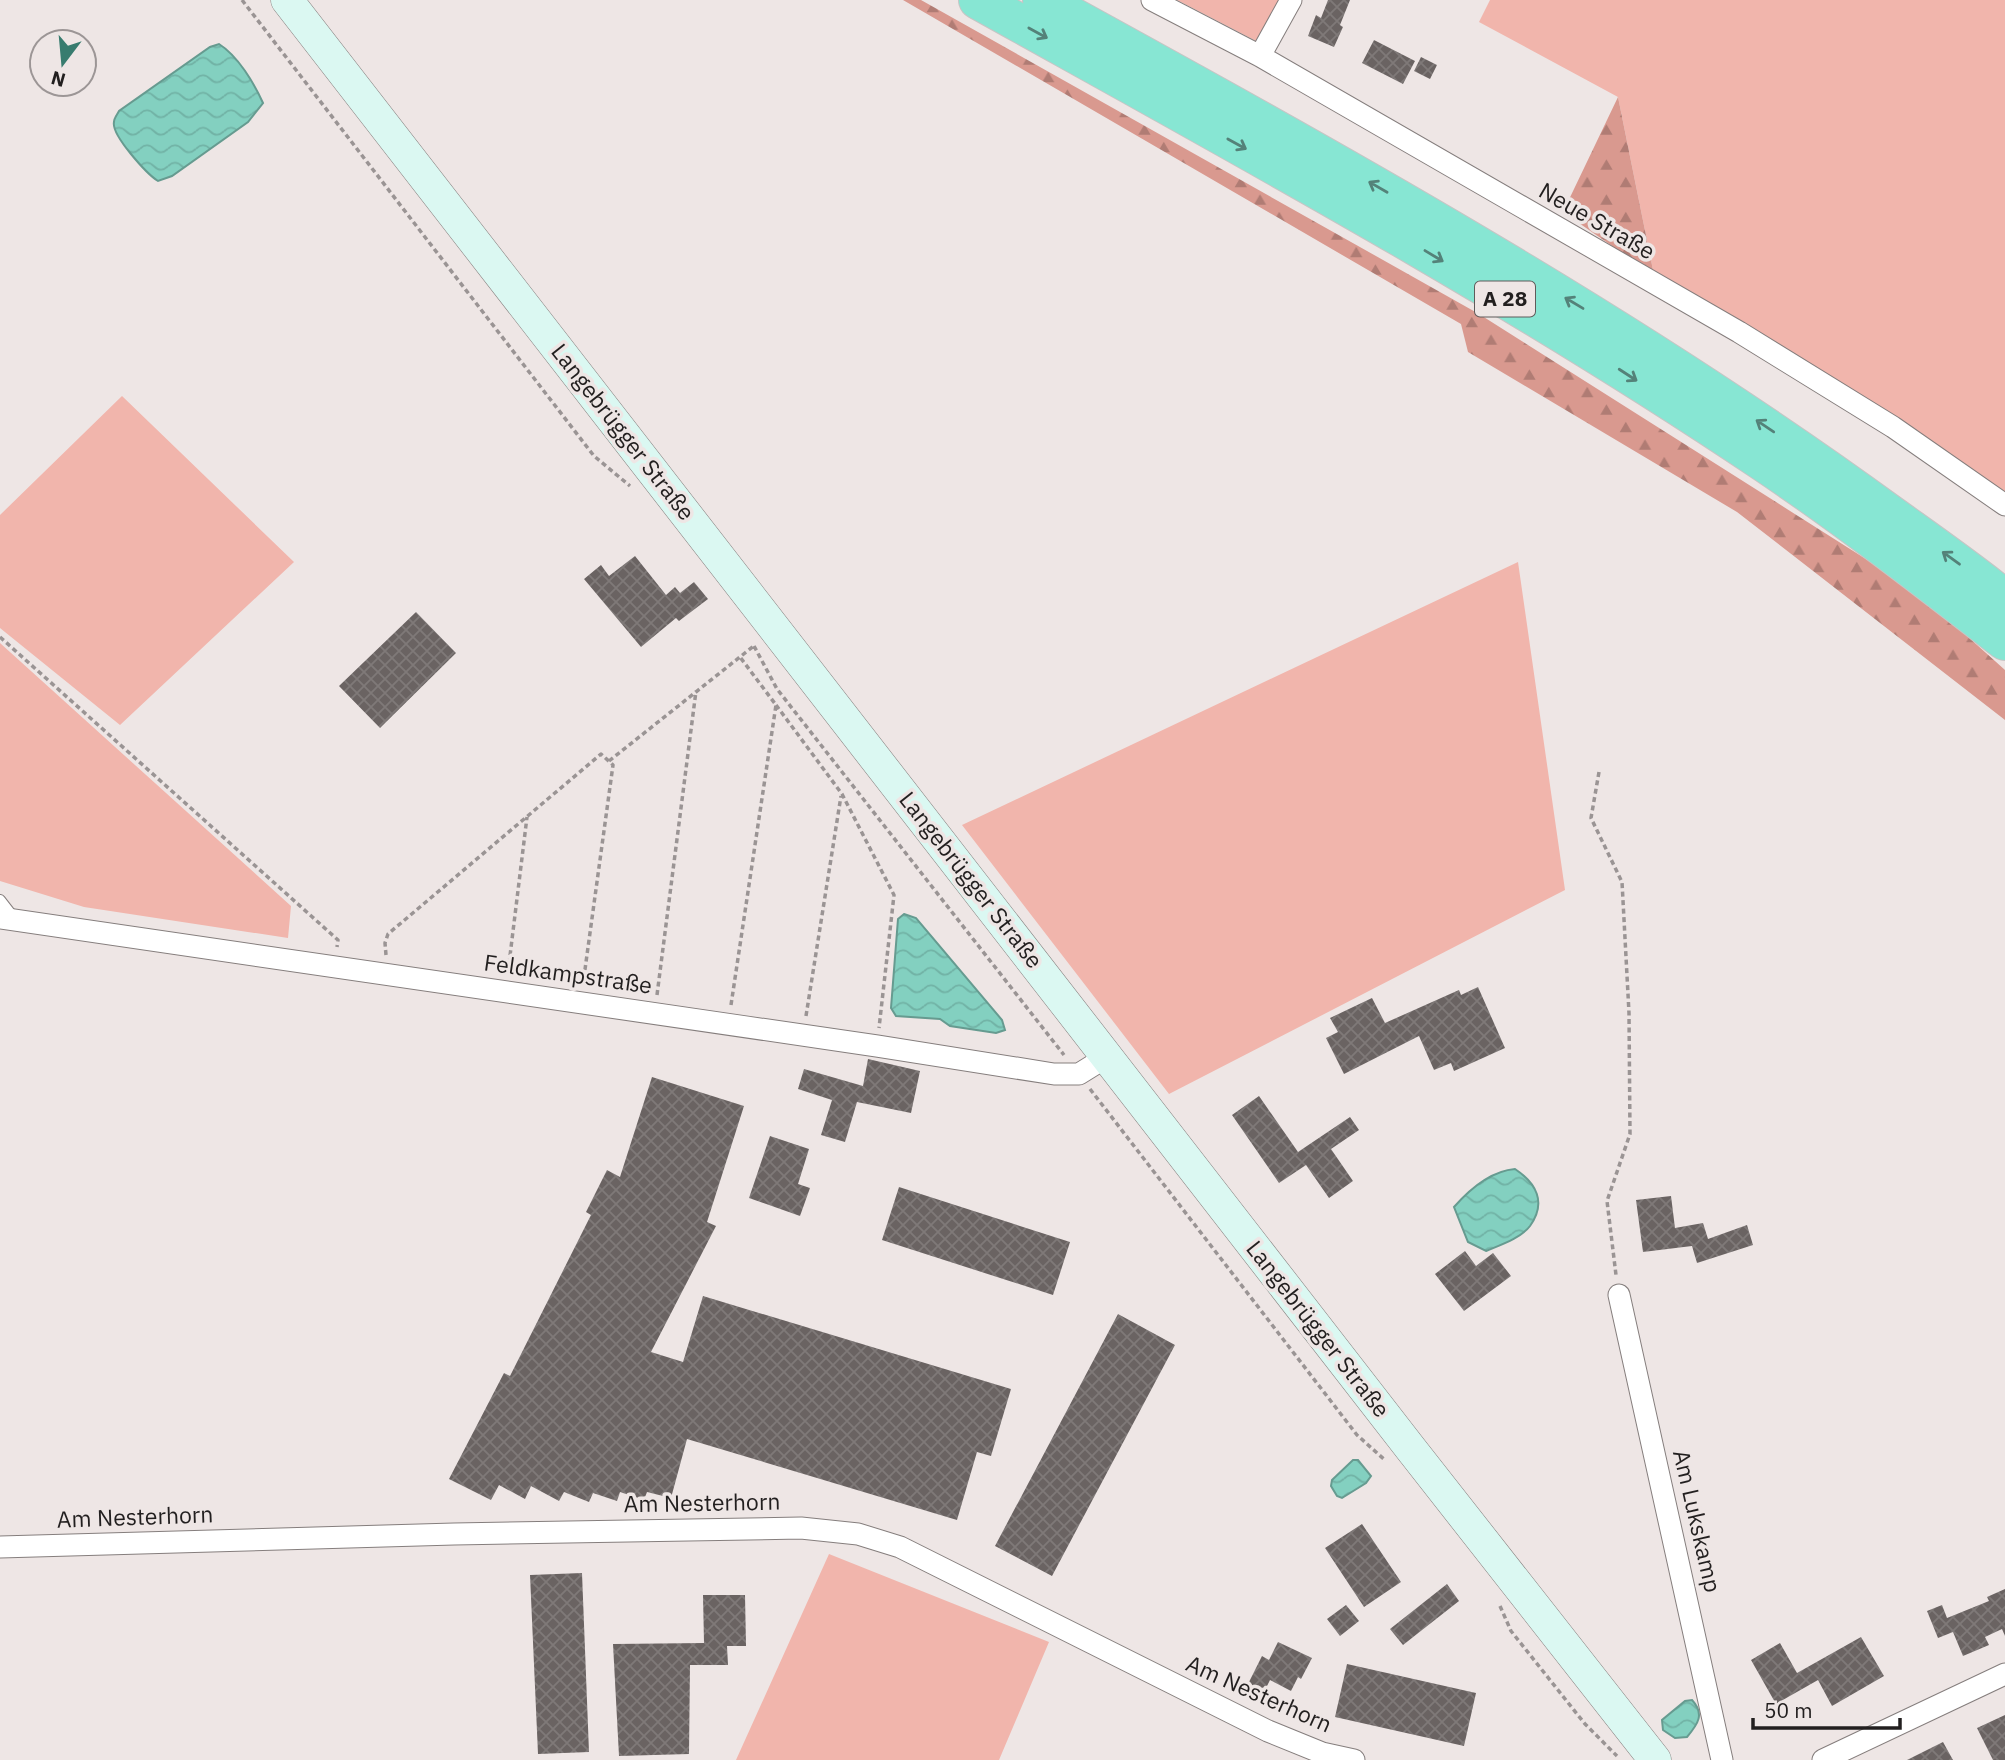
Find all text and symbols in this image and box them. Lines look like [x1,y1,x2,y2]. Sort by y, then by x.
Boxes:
one-way arrow [1027,26,1047,40]
north arrow [28,28,98,98]
text: N [48,66,68,93]
one-way arrow [1226,137,1246,151]
street label: Neue Straße [1534,175,1661,265]
one-way arrow [1368,180,1389,193]
one-way arrow [1424,250,1444,264]
road number: A 28 [1475,282,1535,316]
one-way arrow [1564,296,1584,310]
street label: Langebrügger Straße [545,337,702,526]
one-way arrow [1618,368,1637,383]
one-way arrow [1756,419,1775,433]
one-way arrow [1941,551,1960,566]
street label: Langebrügger Straße [893,785,1050,974]
street label: Feldkampstraße [482,946,654,1000]
street label: Langebrügger Straße [1240,1234,1397,1423]
street label: Am Lukskamp [1667,1447,1729,1595]
street label: Am Nesterhorn [623,1486,781,1518]
street label: Am Nesterhorn [56,1498,214,1534]
street label: Am Nesterhorn [1182,1648,1337,1739]
scale bar [1753,1686,1900,1730]
text: 50 m [1764,1696,1813,1724]

